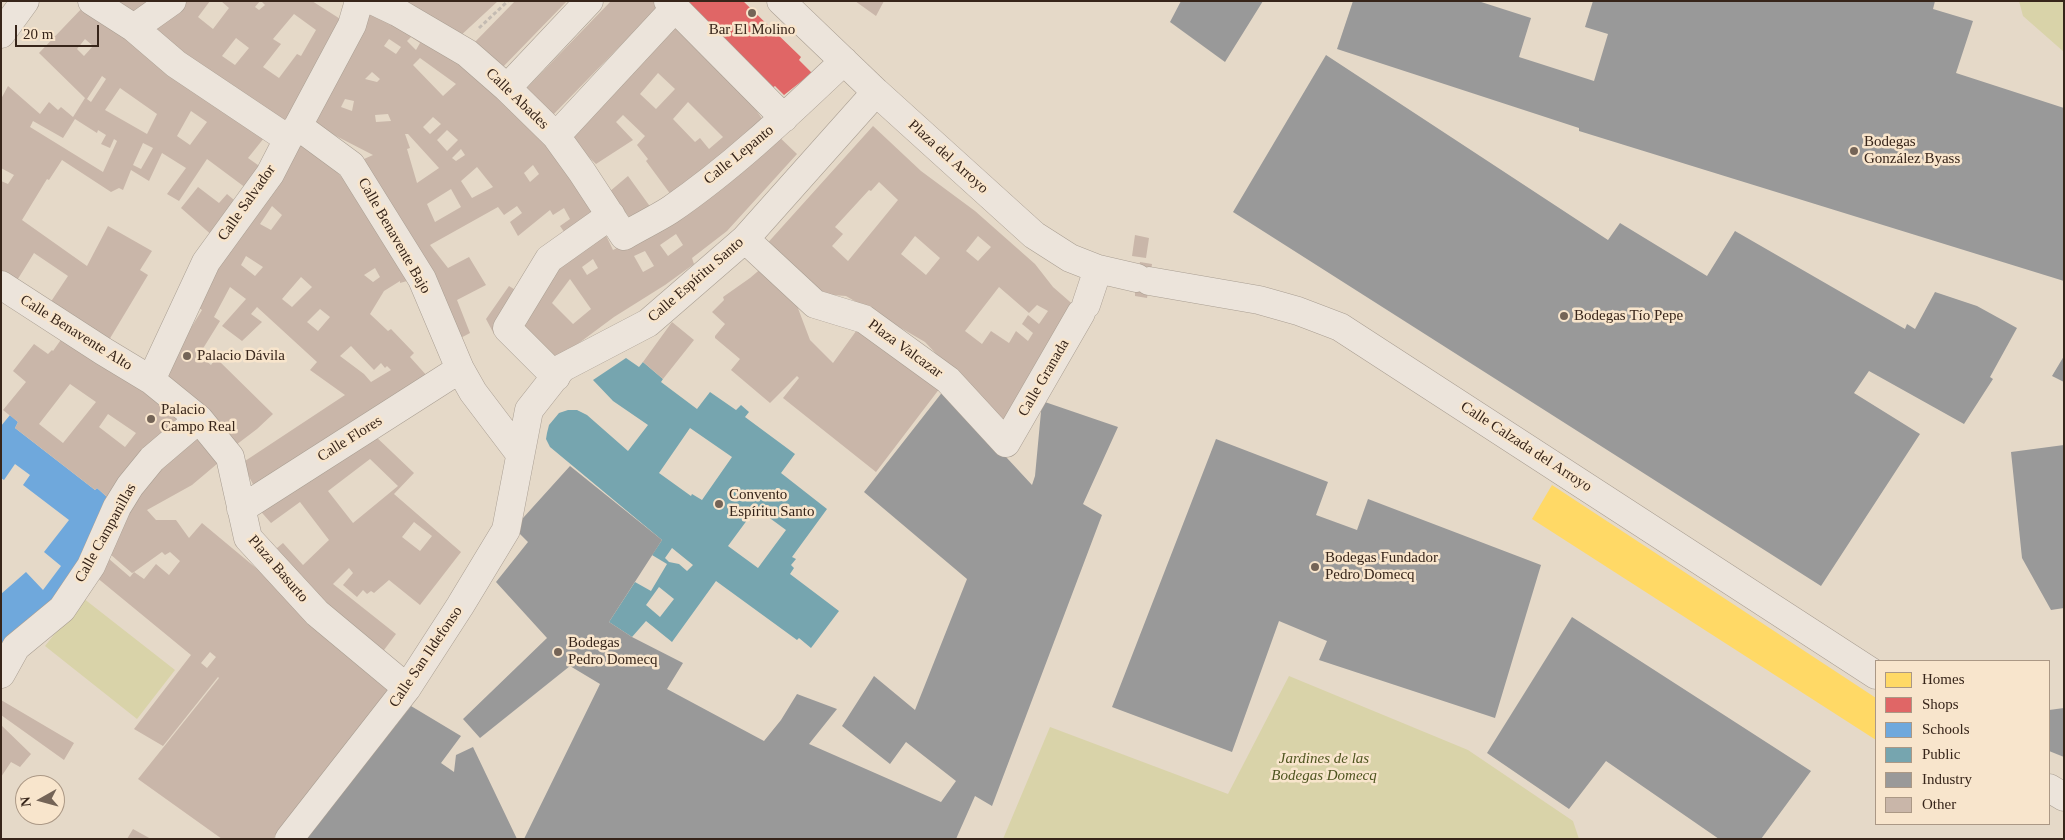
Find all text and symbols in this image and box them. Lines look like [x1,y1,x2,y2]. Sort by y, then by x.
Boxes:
marker: Bar El Molino [746,7,758,19]
scale bar [18,15,101,47]
place label: Bar El Molino [709,21,795,39]
text: 20 m [23,26,53,42]
street label: Calle Abades [482,65,552,133]
street label: Plaza del Arroyo [904,116,992,198]
street label: Calle Lepanto [700,121,778,189]
place label: Bodegas González Byass [1864,133,1960,168]
marker: Bodegas González Byass [1848,145,1860,157]
street label: Calle Salvador [214,161,280,245]
street label: Calle Benavente Bajo [354,175,434,297]
street label: Calle Espíritu Santo [645,234,747,326]
street label: Calle Benavente Alto [16,291,136,375]
place label: Bodegas Tío Pepe [1574,307,1683,325]
marker: Bodegas Tío Pepe [1558,310,1570,322]
street label: Plaza Valcazar [864,316,946,382]
street label: Calle Granada [1015,336,1073,420]
place label: Palacio Dávila [197,347,285,365]
marker: Palacio Dávila [181,350,193,362]
street label: Calle Calzada del Arroyo [1457,398,1595,496]
place label: Palacio Campo Real [161,401,236,436]
street label: Calle Flores [314,412,386,466]
marker: Palacio Campo Real [145,413,157,425]
street label: Calle Campanillas [71,480,141,586]
place label: Convento Espíritu Santo [729,486,814,521]
marker: Convento Espíritu Santo [713,498,725,510]
street label: Plaza Basurto [244,532,312,606]
place label: Bodegas Fundador Pedro Domecq [1325,549,1438,584]
marker: Bodegas Fundador Pedro Domecq [1309,561,1321,573]
street label: Calle San Ildefonso [385,603,467,711]
place label: Bodegas Pedro Domecq [568,634,658,669]
marker: Bodegas Pedro Domecq [552,646,564,658]
legend [1875,660,2050,825]
text: Homes [1922,671,1965,687]
text: Shops [1922,696,1959,712]
text: Schools [1922,721,1970,737]
text: Public [1922,746,1960,762]
park label: Jardines de las Bodegas Domecq [1271,750,1377,785]
text: Industry [1922,771,1972,787]
north arrow [15,775,65,825]
text: N [18,796,34,808]
text: Other [1922,796,1956,812]

